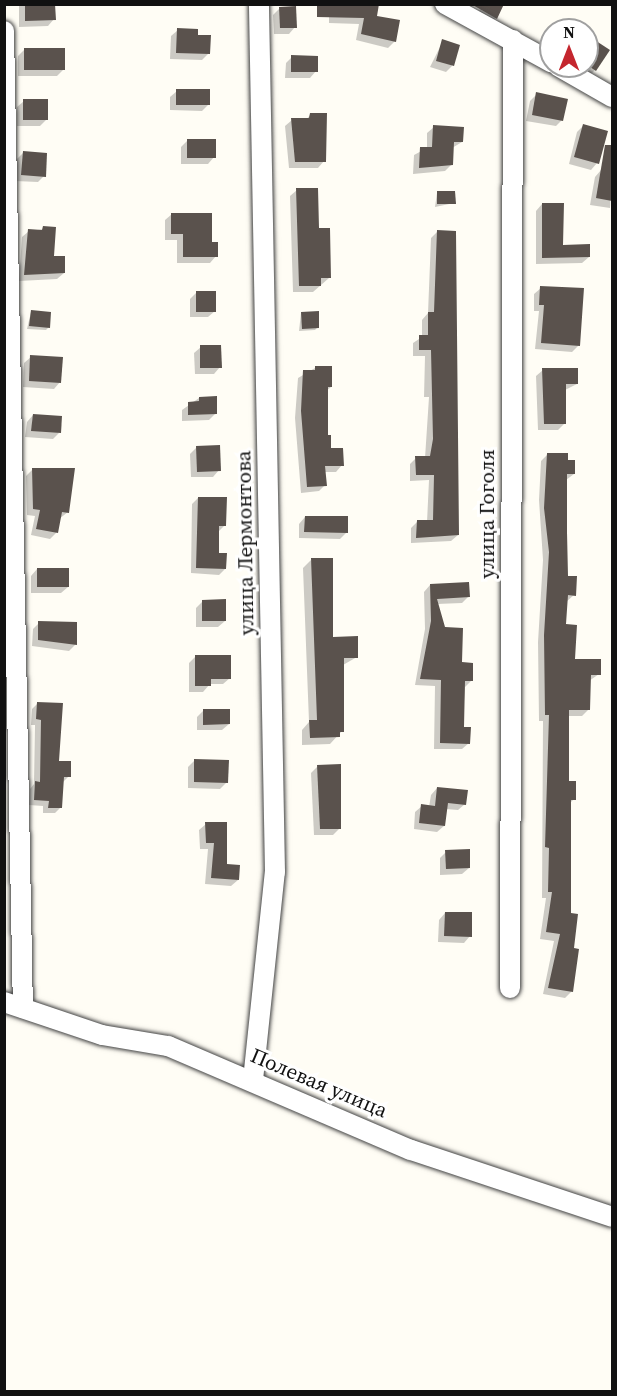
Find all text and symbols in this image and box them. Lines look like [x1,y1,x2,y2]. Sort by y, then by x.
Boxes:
north arrow [539,18,599,78]
text: N [563,21,575,43]
street label: улица Гоголя [474,449,500,579]
street label: улица Лермонтова [231,450,259,636]
street label: Полевая улица [247,1043,391,1123]

